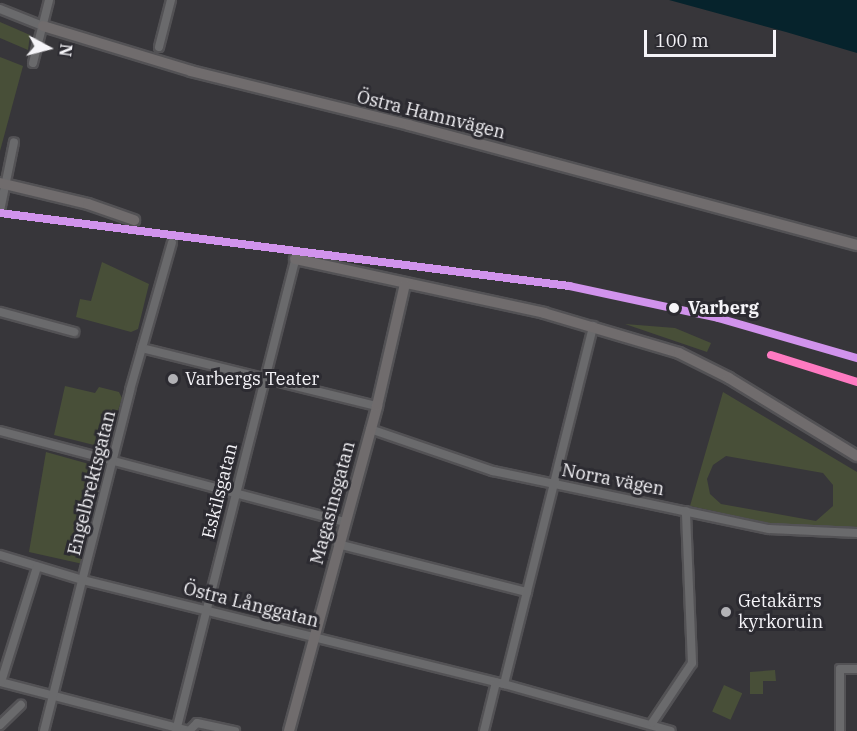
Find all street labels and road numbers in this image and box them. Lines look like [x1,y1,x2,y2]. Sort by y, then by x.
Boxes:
street label: Östra Hamnvägen [355,86,507,144]
street label: Engelbrektsgatan [64,408,120,558]
street label: Magasinsgatan [306,439,360,567]
street label: Eskilsgatan [198,441,242,541]
street label: Norra vägen [560,459,666,501]
street label: Östra Långgatan [181,578,321,632]

